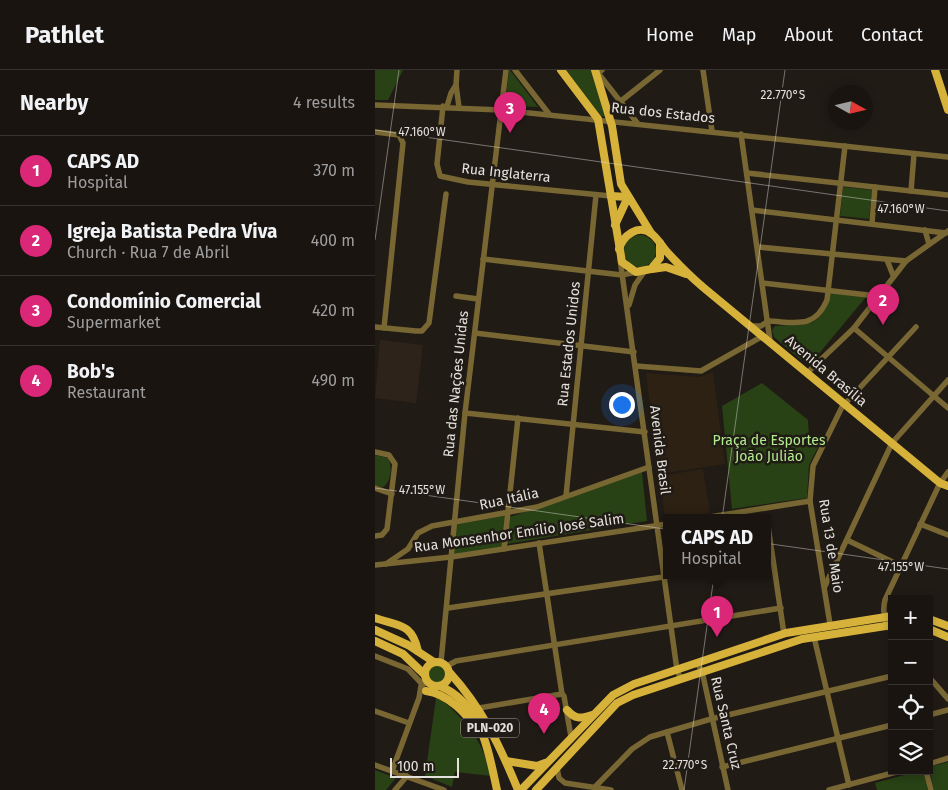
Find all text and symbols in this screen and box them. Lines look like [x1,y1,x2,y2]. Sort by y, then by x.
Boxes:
text: Pathlet [25,21,104,49]
text: Home [646,24,694,46]
text: Map [722,24,756,46]
text: About [784,24,833,46]
text: Contact [861,24,923,46]
north arrow [828,85,873,130]
text: 22.770°S [761,88,806,102]
text: Nearby [20,90,88,116]
pin: 3 [494,92,526,133]
text: 4 results [293,93,355,112]
street label: Rua dos Estados [610,99,716,127]
text: 47.160°W [398,125,446,139]
text: CAPS AD [67,150,139,173]
street label: Rua Inglaterra [461,160,551,186]
text: 1 [32,161,40,180]
text: 370 m [313,161,355,180]
text: Hospital [67,173,128,192]
text: 47.160°W [877,202,925,216]
text: Igreja Batista Pedra Viva [67,220,277,243]
text: 2 [32,231,40,250]
text: 400 m [311,231,355,250]
text: Church · Rua 7 de Abril [67,243,229,262]
street label: Rua Estados Unidos [554,280,584,407]
pin: 2 [867,284,899,325]
text: Condomínio Comercial [67,290,261,313]
text: 3 [32,301,40,320]
text: 420 m [312,301,355,320]
street label: Rua das Nações Unidas [440,309,472,458]
text: Supermarket [67,313,161,332]
street label: Avenida Brasília [782,332,870,410]
text: Bob's [67,360,114,383]
text: 4 [31,371,41,390]
text: 490 m [312,371,355,390]
text: Restaurant [67,383,146,402]
your location [609,392,635,418]
street label: Avenida Brasil [646,404,674,496]
park label: Praça de Esportes João Julião [713,432,826,465]
text: 47.155°W [399,483,445,497]
street label: Rua Itália [478,484,540,514]
street label: Rua 13 de Maio [815,498,847,594]
street label: Rua Monsenhor Emílio José Salim [413,510,625,556]
popup [663,514,771,579]
text: CAPS AD [681,526,753,549]
text: Hospital [681,549,742,568]
text: 47.155°W [878,560,924,574]
map controls [888,595,933,775]
button: + [888,595,933,640]
pin: 1 [701,596,733,637]
button: − [888,640,933,685]
street label: Rua Santa Cruz [707,675,745,771]
button: locate [888,685,933,730]
pin: 4 [528,693,560,734]
road number: PLN-020 [461,718,519,738]
button: layers [888,730,933,775]
scale bar [390,755,459,778]
text: 100 m [397,758,434,775]
text: 22.770°S [663,758,708,772]

